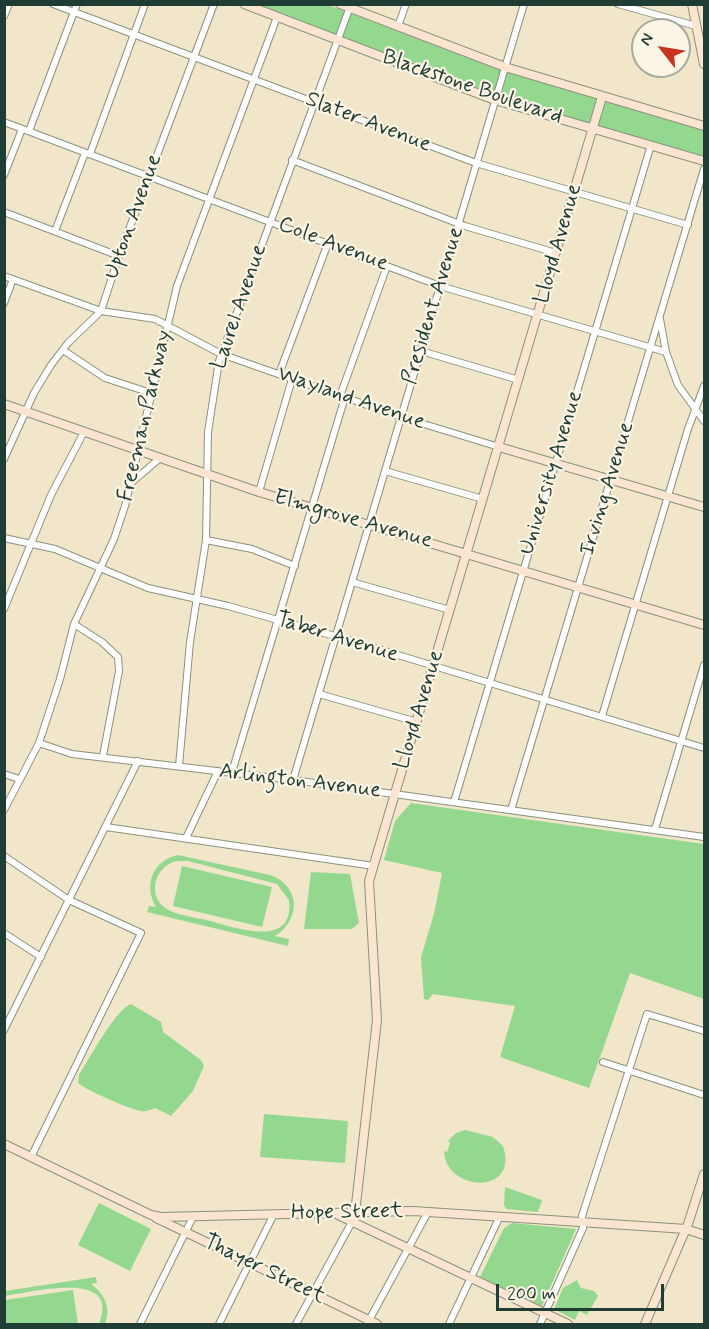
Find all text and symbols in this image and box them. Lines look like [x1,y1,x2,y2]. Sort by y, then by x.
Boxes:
north arrow [631,18,691,78]
text: N [635,30,659,49]
street label: Blackstone Boulevard [379,45,565,131]
street label: Slater Avenue [301,87,435,159]
street label: Upton Avenue [99,151,169,283]
street label: Lloyd Avenue [529,181,589,307]
street label: Cole Avenue [274,212,392,278]
street label: President Avenue [397,224,471,388]
street label: Laurel Avenue [206,241,274,373]
street label: Freeman Parkway [113,328,179,504]
street label: Wayland Avenue [274,361,428,437]
street label: University Avenue [514,388,590,558]
street label: Irving Avenue [575,419,641,559]
street label: Elmgrove Avenue [271,485,435,555]
street label: Taber Avenue [273,607,401,669]
street label: Lloyd Avenue [389,647,451,773]
street label: Arlington Avenue [218,759,382,805]
street label: Hope Street [291,1199,403,1227]
street label: Thayer Street [199,1229,329,1311]
scale bar [499,1272,667,1310]
text: 200 m [507,1282,556,1306]

